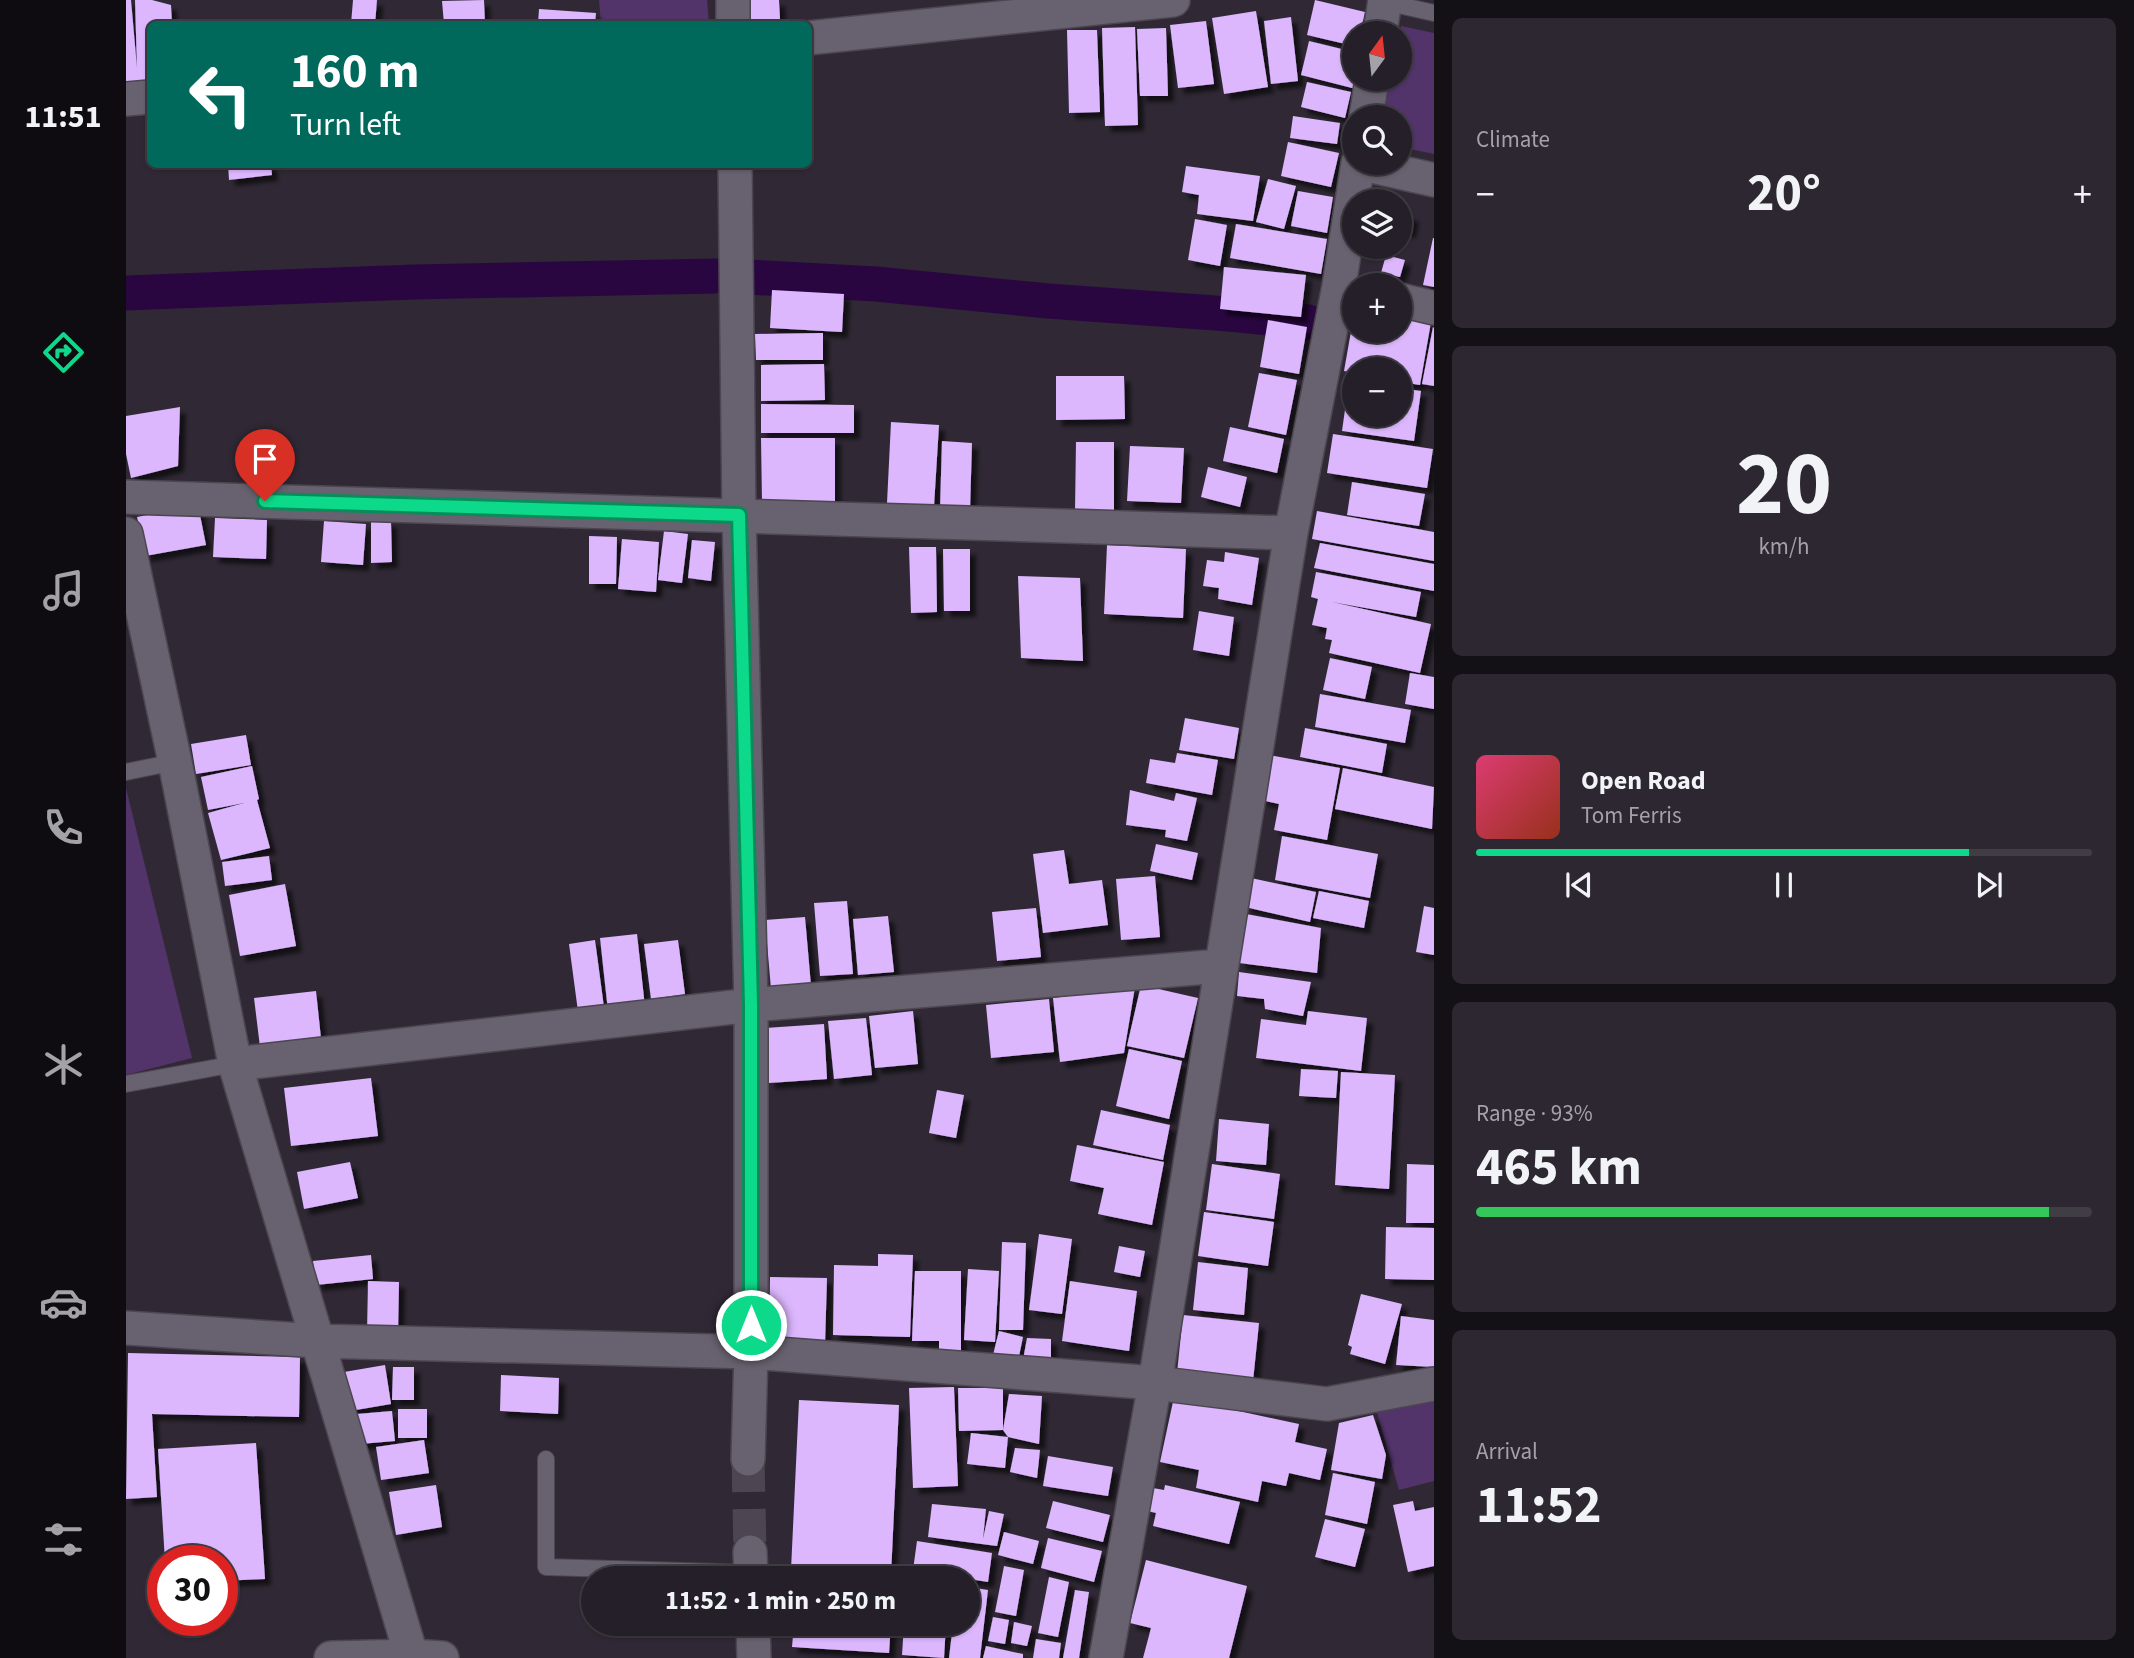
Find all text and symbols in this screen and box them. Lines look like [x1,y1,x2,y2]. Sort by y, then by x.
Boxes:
north arrow [1342,21,1412,91]
map controls [1342,21,1412,427]
text: 160 m [290,37,419,107]
icon: left [175,49,266,140]
text: 11:51 [24,94,102,140]
text: Turn left [290,102,401,148]
button: search [1342,105,1412,175]
text: Climate [1476,123,1550,156]
text: 20° [1747,157,1821,231]
text: − [1476,168,1495,222]
text: + [2073,168,2092,222]
button: layers [1342,189,1412,259]
button: + [1342,273,1412,343]
icon: directions [39,328,88,377]
button: − [1342,357,1412,427]
text: 20 [1736,420,1832,549]
pin [235,429,295,501]
icon: arrive [246,440,284,478]
text: km/h [1758,530,1810,563]
icon: music [39,566,88,615]
text: Open Road [1581,762,1706,799]
text: Tom Ferris [1581,799,1682,832]
icon: phone [39,803,88,852]
icon: previous [1560,866,1598,904]
icon: pause [1765,866,1803,904]
icon: next [1970,866,2008,904]
icon: climate [39,1040,88,1089]
text: Range · 93% [1476,1097,1593,1130]
text: 465 km [1476,1131,1642,1205]
icon: car [39,1278,88,1327]
position arrow [714,1288,788,1362]
text: Arrival [1476,1435,1538,1468]
text: 11:52 [1476,1469,1601,1543]
icon: filters [39,1515,88,1564]
speed limit sign: 30 [147,1545,238,1636]
text: 11:52 · 1 min · 250 m [665,1582,896,1619]

